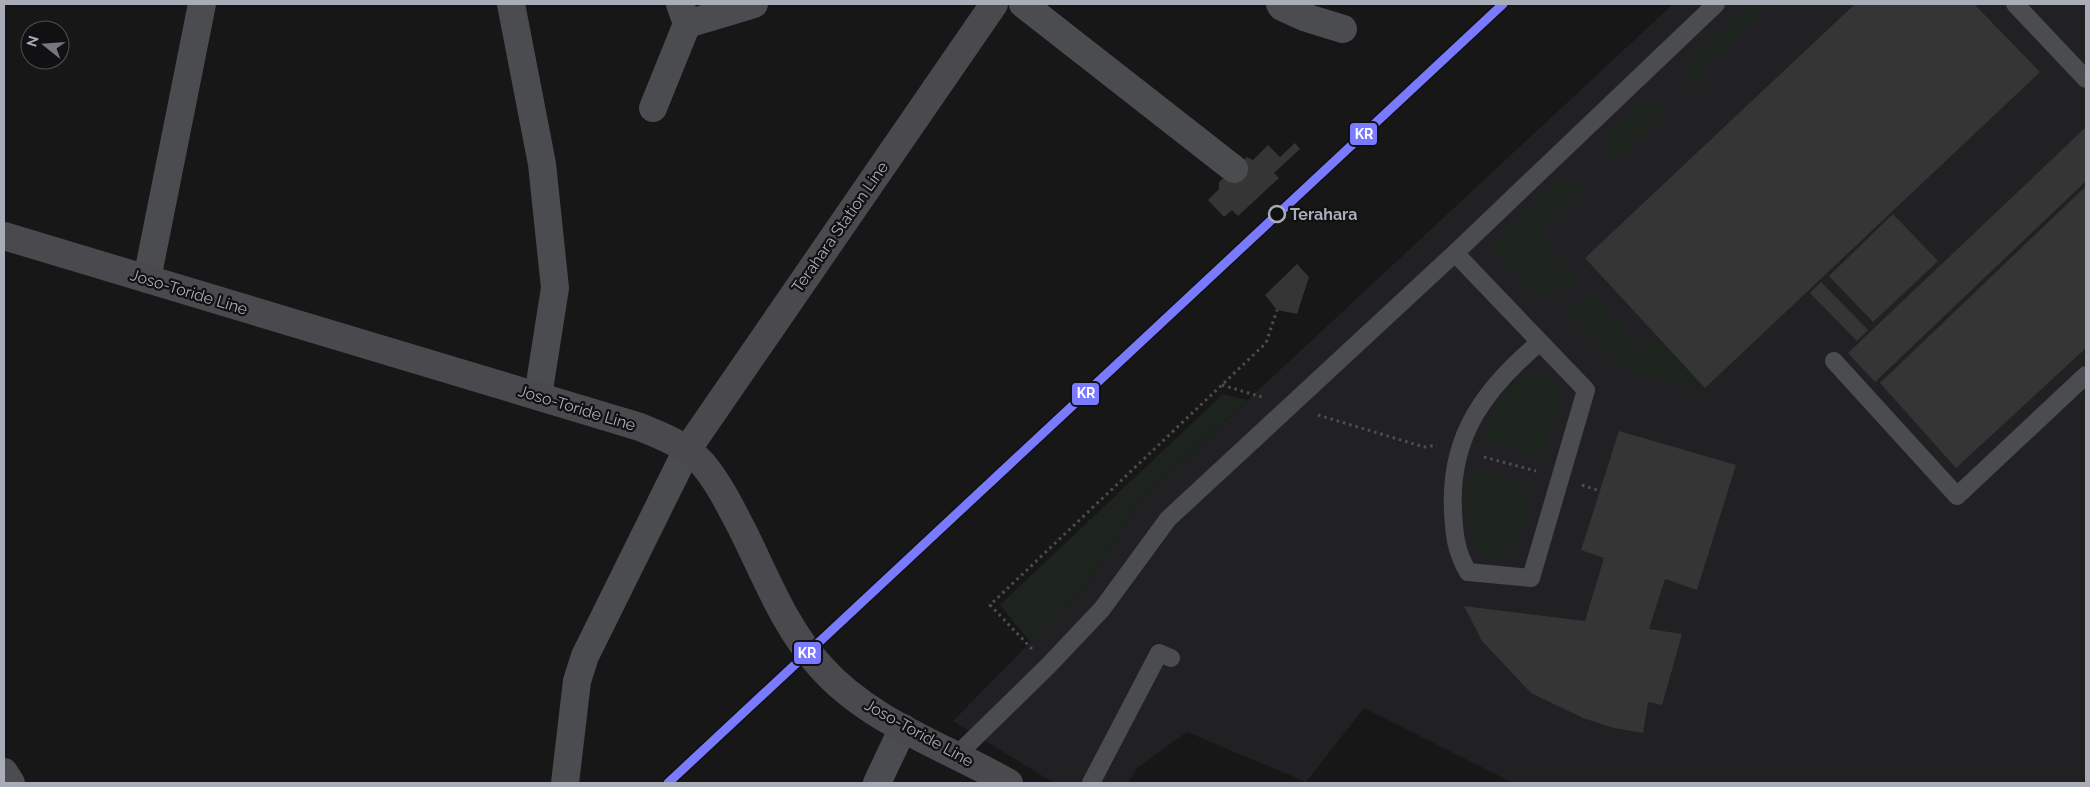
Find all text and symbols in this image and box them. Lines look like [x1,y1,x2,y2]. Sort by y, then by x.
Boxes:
north arrow [20,20,70,70]
text: N [23,34,42,49]
line badge: KR [1349,122,1378,146]
text: KR [1355,126,1374,142]
street label: Terahara Station Line [788,158,892,296]
marker: Terahara [1268,205,1286,223]
place label: Terahara [1290,205,1357,224]
street label: Joso-Toride Line [128,265,250,319]
street label: Joso-Toride Line [516,381,638,435]
line badge: KR [1071,382,1100,406]
text: KR [1077,385,1096,401]
line badge: KR [793,641,822,665]
text: KR [798,645,817,661]
street label: Joso-Toride Line [861,695,977,771]

